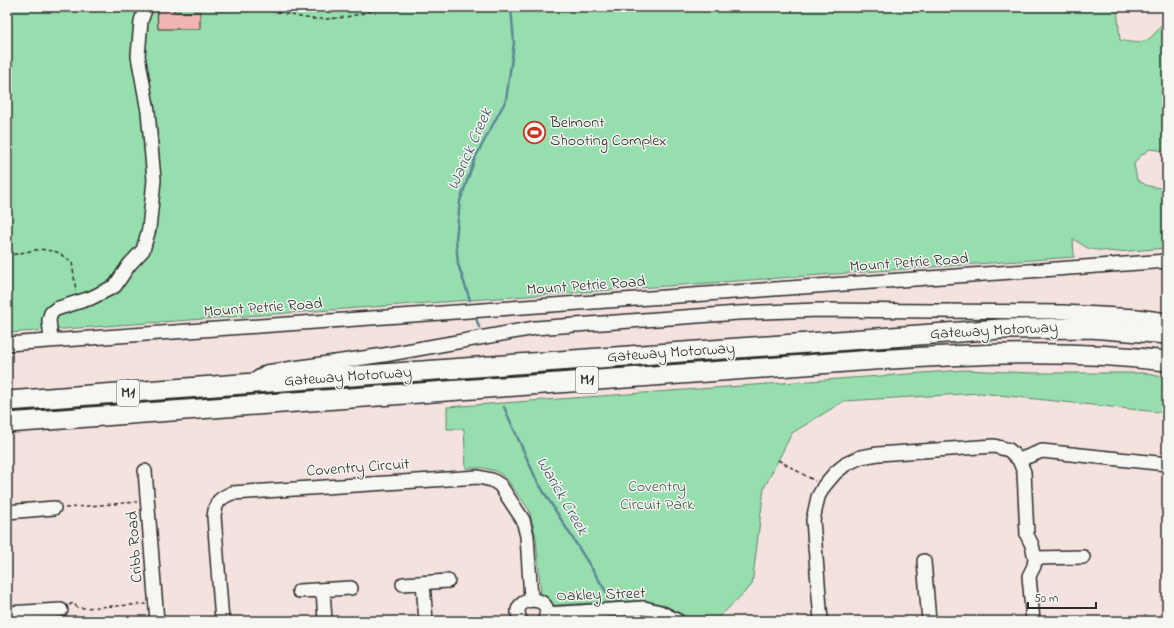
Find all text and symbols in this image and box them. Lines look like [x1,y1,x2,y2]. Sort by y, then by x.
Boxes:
water label: Warick Creek [441,103,500,194]
place label: Belmont Shooting Complex [549,111,667,153]
sports icon: Belmont Shooting Complex [522,119,548,145]
street label: Mount Petrie Road [849,247,969,279]
street label: Mount Petrie Road [526,270,646,302]
street label: Mount Petrie Road [203,292,323,324]
street label: Gateway Motorway [929,316,1059,346]
street label: Gateway Motorway [606,337,736,369]
street label: Gateway Motorway [283,361,413,393]
road number: M1 [576,367,598,393]
road number: M1 [117,380,139,406]
street label: Coventry Circuit [306,452,411,484]
water label: Warick Creek [529,452,595,541]
park label: Coventry Circuit Park [620,475,695,517]
street label: Cribb Road [121,510,149,584]
street label: Oakley Street [556,581,647,609]
scale bar [1028,584,1096,610]
text: 50 m [1034,590,1058,608]

